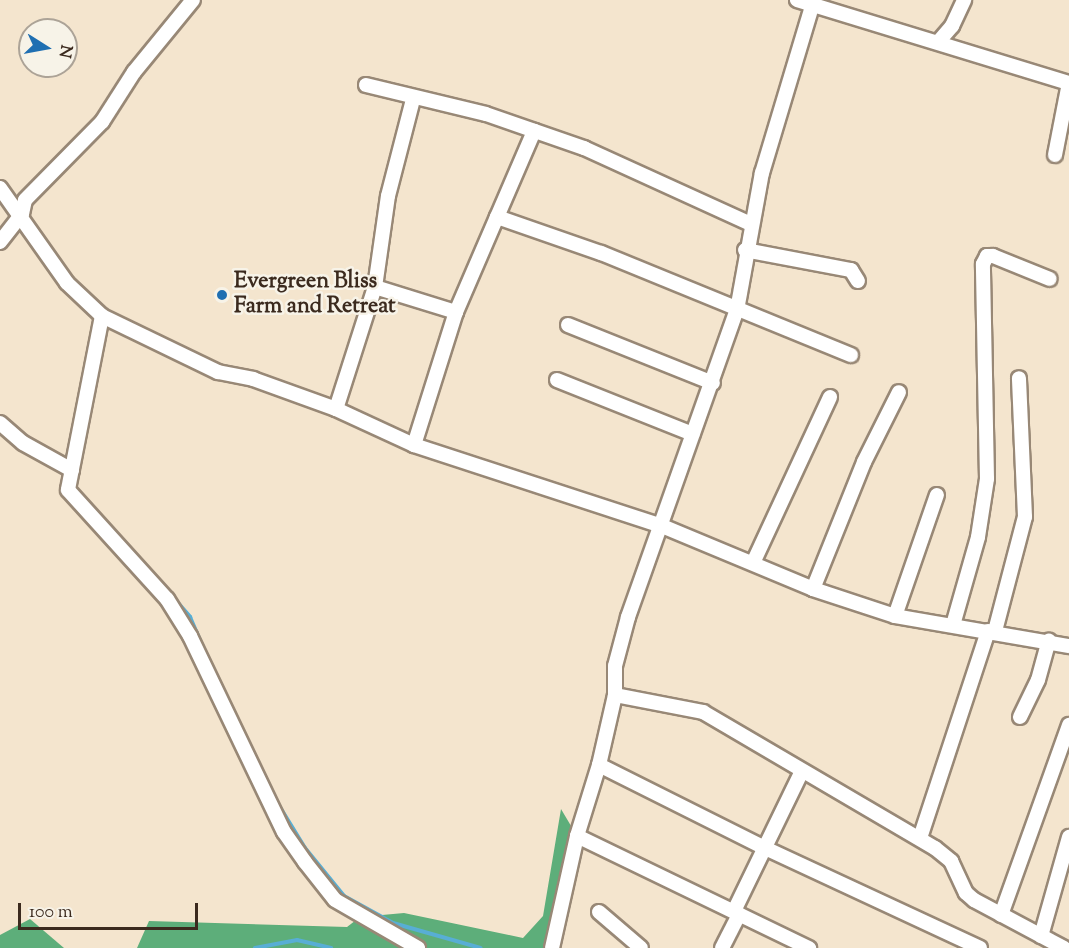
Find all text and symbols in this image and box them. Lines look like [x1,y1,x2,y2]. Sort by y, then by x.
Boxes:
north arrow [18,18,78,78]
text: N [52,43,77,60]
place label: Evergreen Bliss Farm and Retreat [234,269,396,320]
marker: Evergreen Bliss Farm and Retreat [215,288,229,302]
scale bar [21,891,201,929]
text: 100 m [29,900,73,926]

